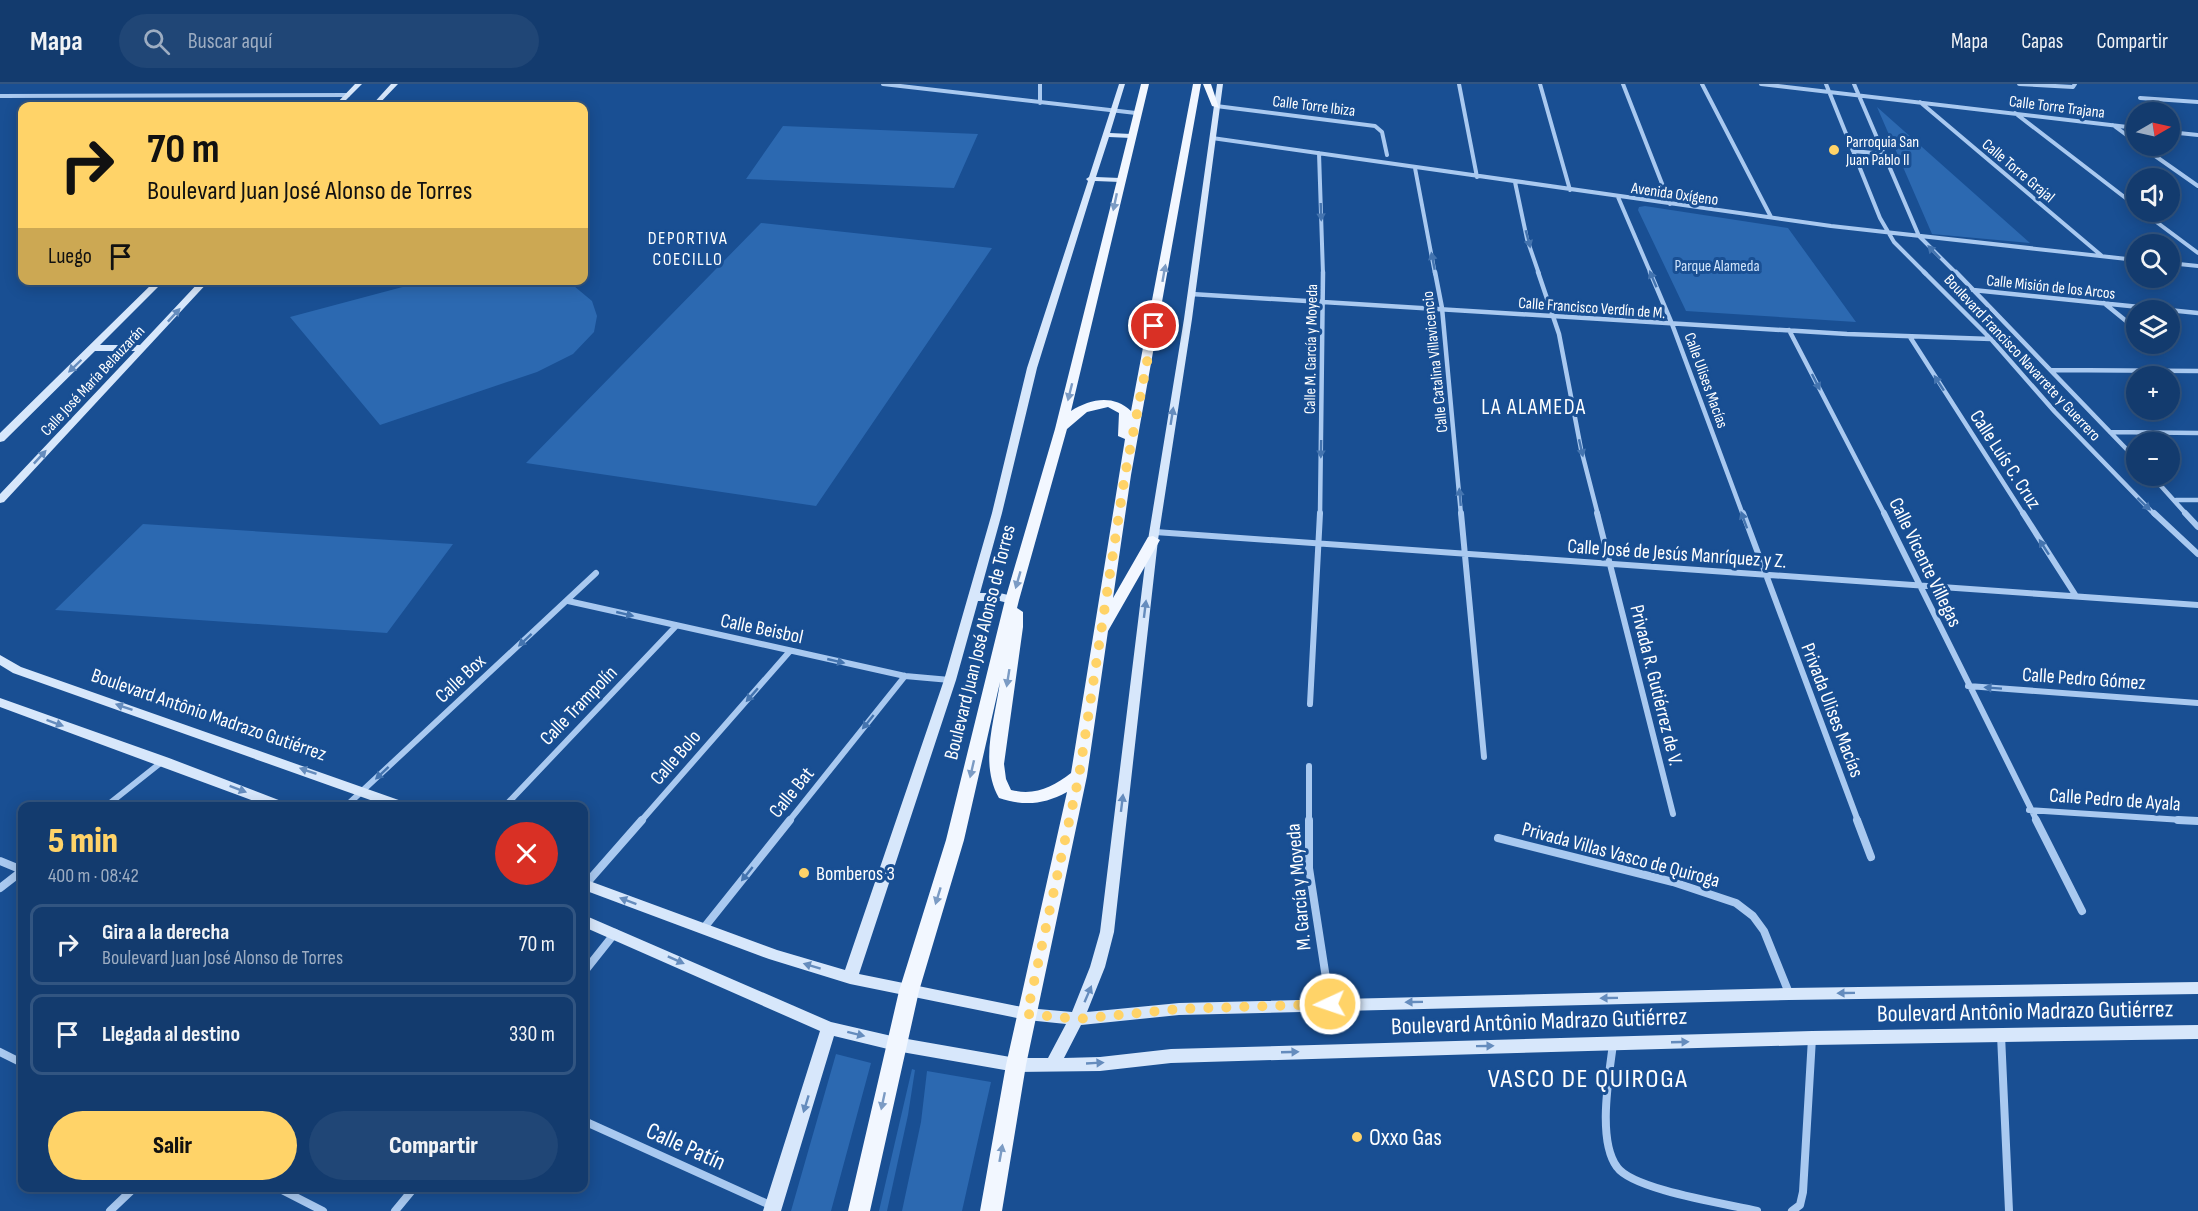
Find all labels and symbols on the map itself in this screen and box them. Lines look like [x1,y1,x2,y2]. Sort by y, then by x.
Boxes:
street label: Calle Torre Ibiza [1271,92,1356,121]
street label: Calle Torre Trajana [2008,92,2106,123]
north arrow [2126,102,2180,156]
place label: Parroquia San Juan Pablo II [1845,133,1919,170]
street label: Calle Torre Grajal [1978,135,2058,207]
marker: Parroquia San Juan Pablo II [1827,143,1841,157]
street label: Avenida Oxígeno [1629,179,1719,210]
one-way arrow [1110,193,1120,211]
one-way arrow [1316,202,1326,221]
district label: DEPORTIVA COECILLO [648,228,728,270]
one-way arrow [1524,230,1533,248]
one-way arrow [1927,245,1941,260]
one-way arrow [1428,252,1437,271]
park label: Parque Alameda [1674,257,1760,276]
one-way arrow [1159,263,1168,282]
one-way arrow [1648,270,1657,288]
street label: Boulevard Francisco Navarrete y Guerrero [1940,271,2104,445]
street label: Calle Misión de los Arcos [1985,271,2117,304]
street label: Calle M. García y Moyeda [1301,284,1322,414]
street label: Calle Catalina Villavicencio [1419,290,1452,433]
street label: Calle Francisco Verdín de M. [1518,294,1666,323]
pin [1128,300,1179,351]
one-way arrow [166,309,180,323]
street label: Calle José María Belauzarán [37,322,149,440]
street label: Calle Ulises Macías [1680,330,1732,431]
one-way arrow [68,359,82,373]
one-way arrow [1811,374,1821,391]
one-way arrow [1934,374,1945,391]
one-way arrow [1065,382,1075,401]
district label: LA ALAMEDA [1481,394,1587,421]
one-way arrow [1168,406,1177,425]
street label: Calle Luís C. Cruz [1964,406,2046,513]
one-way arrow [1316,439,1326,458]
one-way arrow [1577,439,1587,457]
one-way arrow [33,450,47,465]
one-way arrow [1455,487,1465,506]
street label: Calle Vicente Villegas [1883,494,1967,631]
one-way arrow [2136,497,2150,511]
one-way arrow [1739,511,1749,529]
street label: Boulevard Juan José Alonso de Torres [939,522,1021,762]
street label: Calle José de Jesús Manríquez y Z. [1566,534,1787,574]
one-way arrow [2039,539,2050,555]
one-way arrow [1013,571,1022,589]
one-way arrow [1140,599,1149,618]
street label: Privada R. Gutiérrez de V. [1624,602,1688,768]
street label: Calle Beisbol [718,609,805,649]
one-way arrow [616,610,635,619]
one-way arrow [518,633,533,647]
street label: Privada Ulises Macías [1795,640,1869,781]
street label: Calle Box [430,649,491,708]
one-way arrow [827,657,846,666]
street label: Calle Trampolín [535,661,622,750]
street label: Boulevard Antônio Madrazo Gutiérrez [88,663,329,766]
street label: Calle Pedro Gómez [2021,663,2147,695]
one-way arrow [1003,669,1012,688]
one-way arrow [1984,683,2003,692]
one-way arrow [745,687,758,702]
one-way arrow [115,702,133,712]
one-way arrow [862,714,875,730]
one-way arrow [46,719,64,728]
street label: Calle Bolo [645,725,706,790]
one-way arrow [967,760,977,778]
street label: Calle Bat [764,762,820,823]
one-way arrow [299,766,317,776]
one-way arrow [375,766,390,780]
street label: Calle Pedro de Ayala [2048,783,2182,817]
one-way arrow [229,785,247,795]
one-way arrow [1117,793,1127,812]
street label: Privada Villas Vasco de Quiroga [1519,817,1722,893]
street label: M. García y Moyeda [1282,823,1316,951]
place label: Bomberos 3 [816,862,895,886]
marker: Bomberos 3 [797,866,811,880]
one-way arrow [741,867,753,882]
one-way arrow [933,887,942,905]
one-way arrow [619,896,637,905]
one-way arrow [667,955,685,965]
one-way arrow [803,961,821,971]
position arrow [1298,972,1362,1036]
one-way arrow [1084,985,1093,1003]
one-way arrow [1836,988,1855,998]
one-way arrow [1599,993,1618,1002]
street label: Boulevard Antônio Madrazo Gutiérrez [1877,994,2174,1029]
one-way arrow [1404,997,1423,1007]
street label: Boulevard Antônio Madrazo Gutiérrez [1390,1002,1688,1041]
one-way arrow [847,1030,865,1040]
one-way arrow [1670,1037,1689,1046]
one-way arrow [1475,1042,1494,1051]
one-way arrow [1280,1048,1299,1057]
one-way arrow [1086,1059,1105,1068]
district label: VASCO DE QUIROGA [1488,1063,1688,1095]
one-way arrow [878,1092,887,1111]
one-way arrow [801,1095,810,1113]
street label: Calle Patín [642,1116,730,1177]
place label: Oxxo Gas [1369,1123,1442,1152]
marker: Oxxo Gas [1350,1130,1364,1144]
one-way arrow [997,1144,1006,1163]

